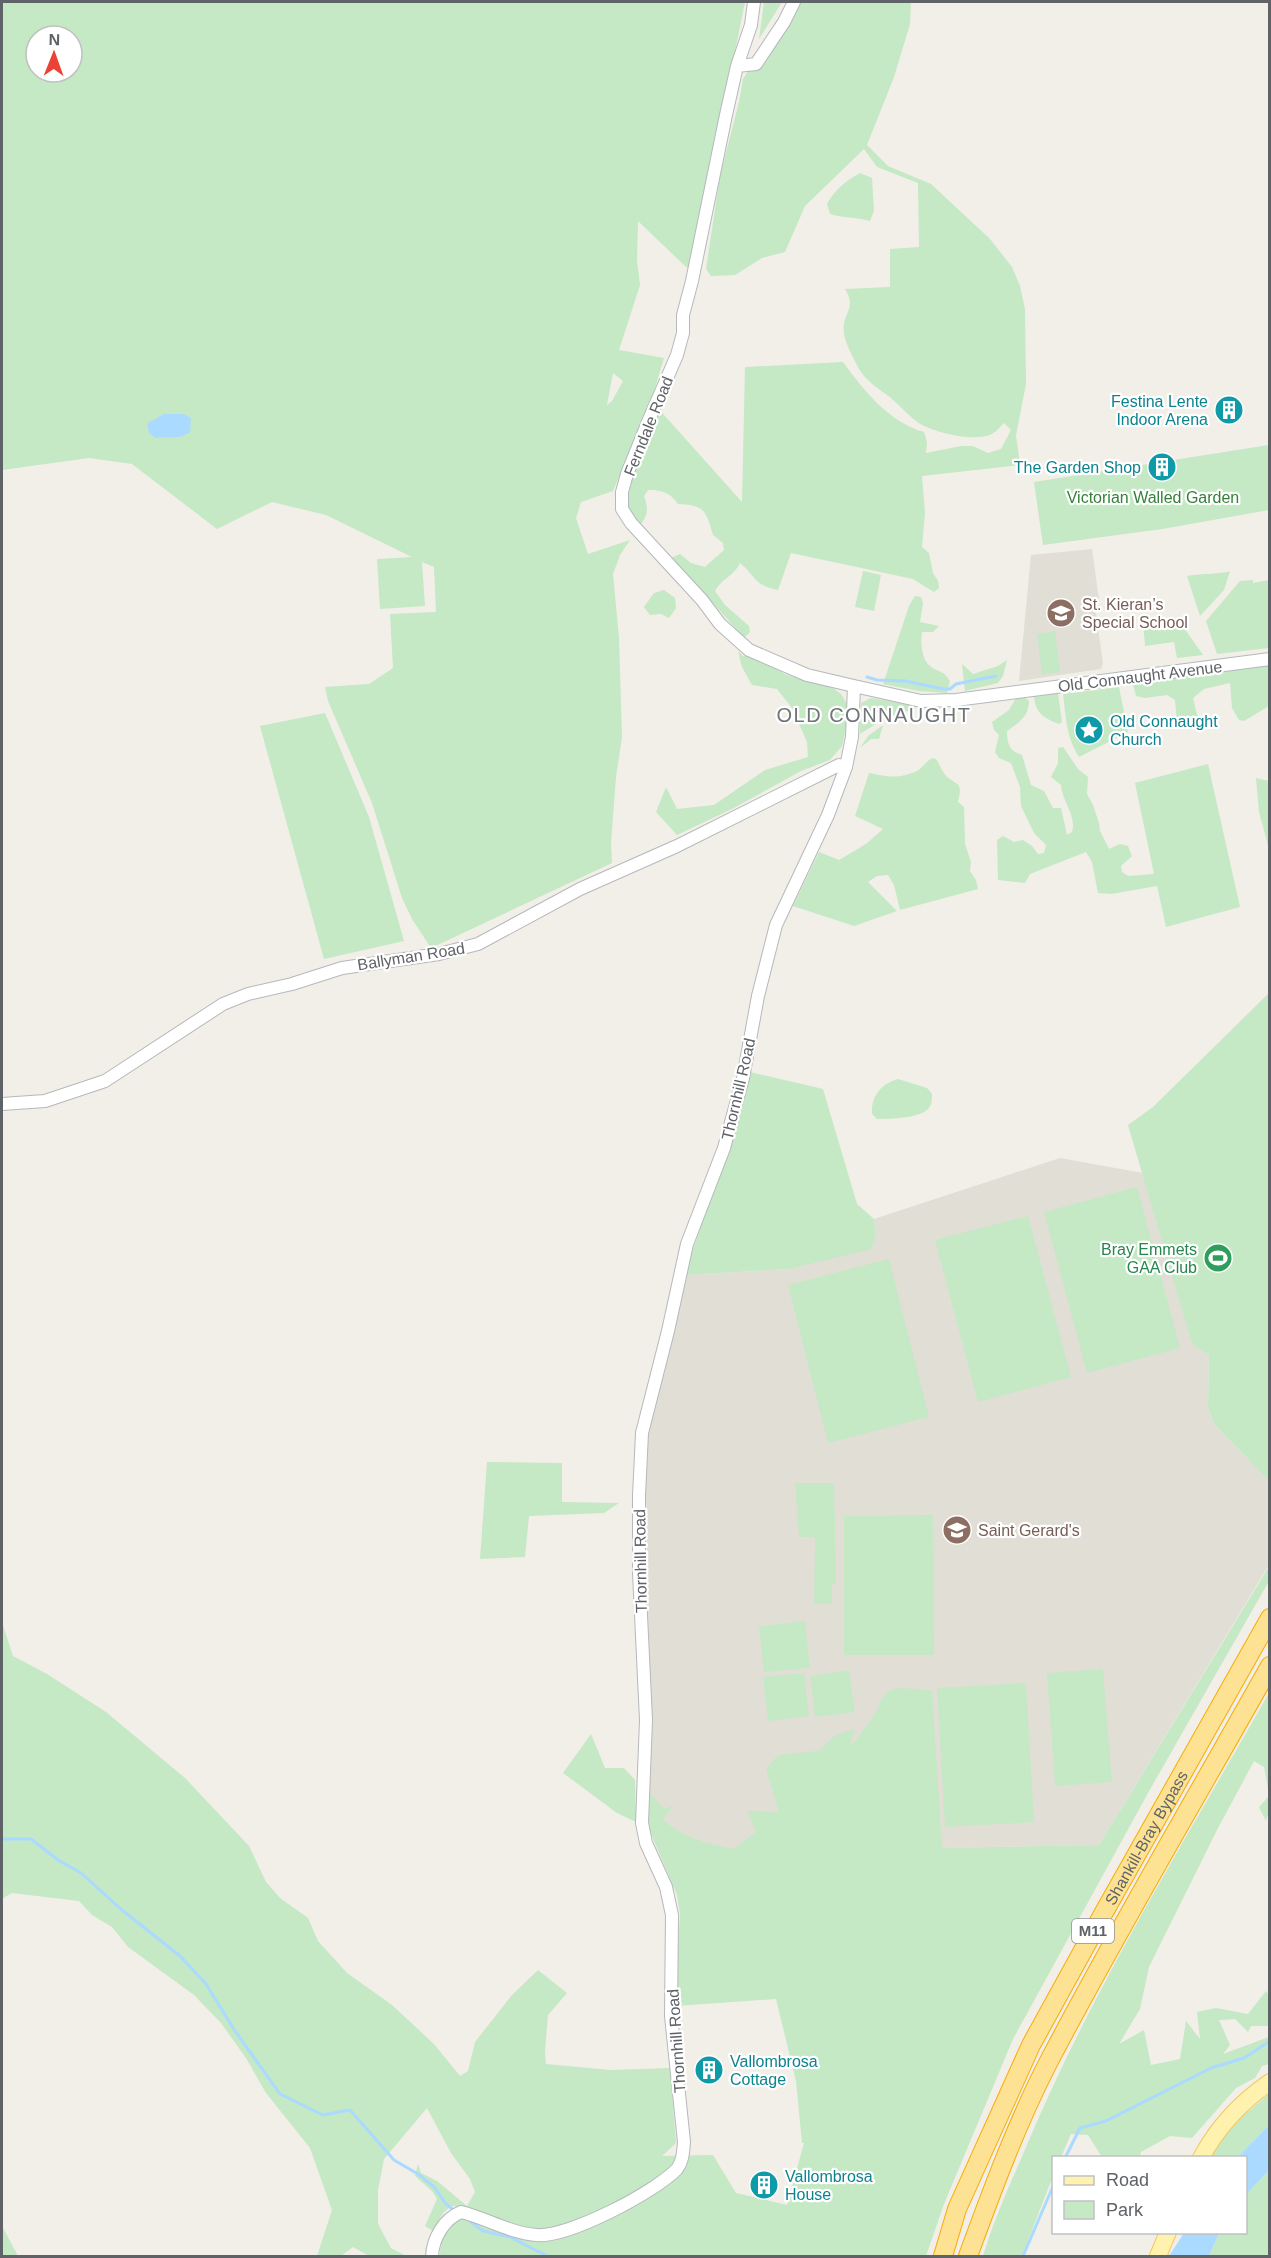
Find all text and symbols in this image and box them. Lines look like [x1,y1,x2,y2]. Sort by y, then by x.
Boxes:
north arrow [24,24,84,84]
text: N [48,31,60,48]
street label: Ferndale Road [621,374,676,478]
place label: Festina Lente Indoor Arena [1111,393,1208,428]
building icon: Festina Lente Indoor Arena [1213,394,1245,426]
building icon: The Garden Shop [1146,451,1178,483]
place label: The Garden Shop [1014,459,1141,476]
park label: Victorian Walled Garden [1067,489,1239,506]
place label: St. Kieran’s Special School [1082,596,1188,631]
school or university icon: St. Kieran’s Special School [1045,597,1077,629]
street label: Old Connaught Avenue [1057,658,1223,695]
district label: OLD CONNAUGHT [776,704,972,726]
place label: Old Connaught Church [1110,713,1218,748]
place icon: Old Connaught Church [1073,714,1105,746]
street label: Ballyman Road [356,940,466,973]
street label: Thornhill Road [719,1037,758,1142]
place label: Bray Emmets GAA Club [1101,1241,1197,1276]
sports icon: Bray Emmets GAA Club [1202,1242,1234,1274]
street label: Thornhill Road [631,1509,650,1613]
school or university icon: Saint Gerard's [941,1514,973,1546]
place label: Saint Gerard's [978,1522,1080,1539]
street label: Shankill-Bray Bypass [1102,1768,1191,1908]
road number: M11 [1072,1919,1114,1943]
street label: Thornhill Road [664,1988,689,2093]
place label: Vallombrosa Cottage [730,2053,818,2088]
building icon: Vallombrosa Cottage [693,2054,725,2086]
legend [1052,2156,1247,2234]
place label: Vallombrosa House [785,2168,873,2203]
building icon: Vallombrosa House [748,2169,780,2201]
text: Road [1106,2170,1149,2190]
text: Park [1106,2200,1144,2220]

